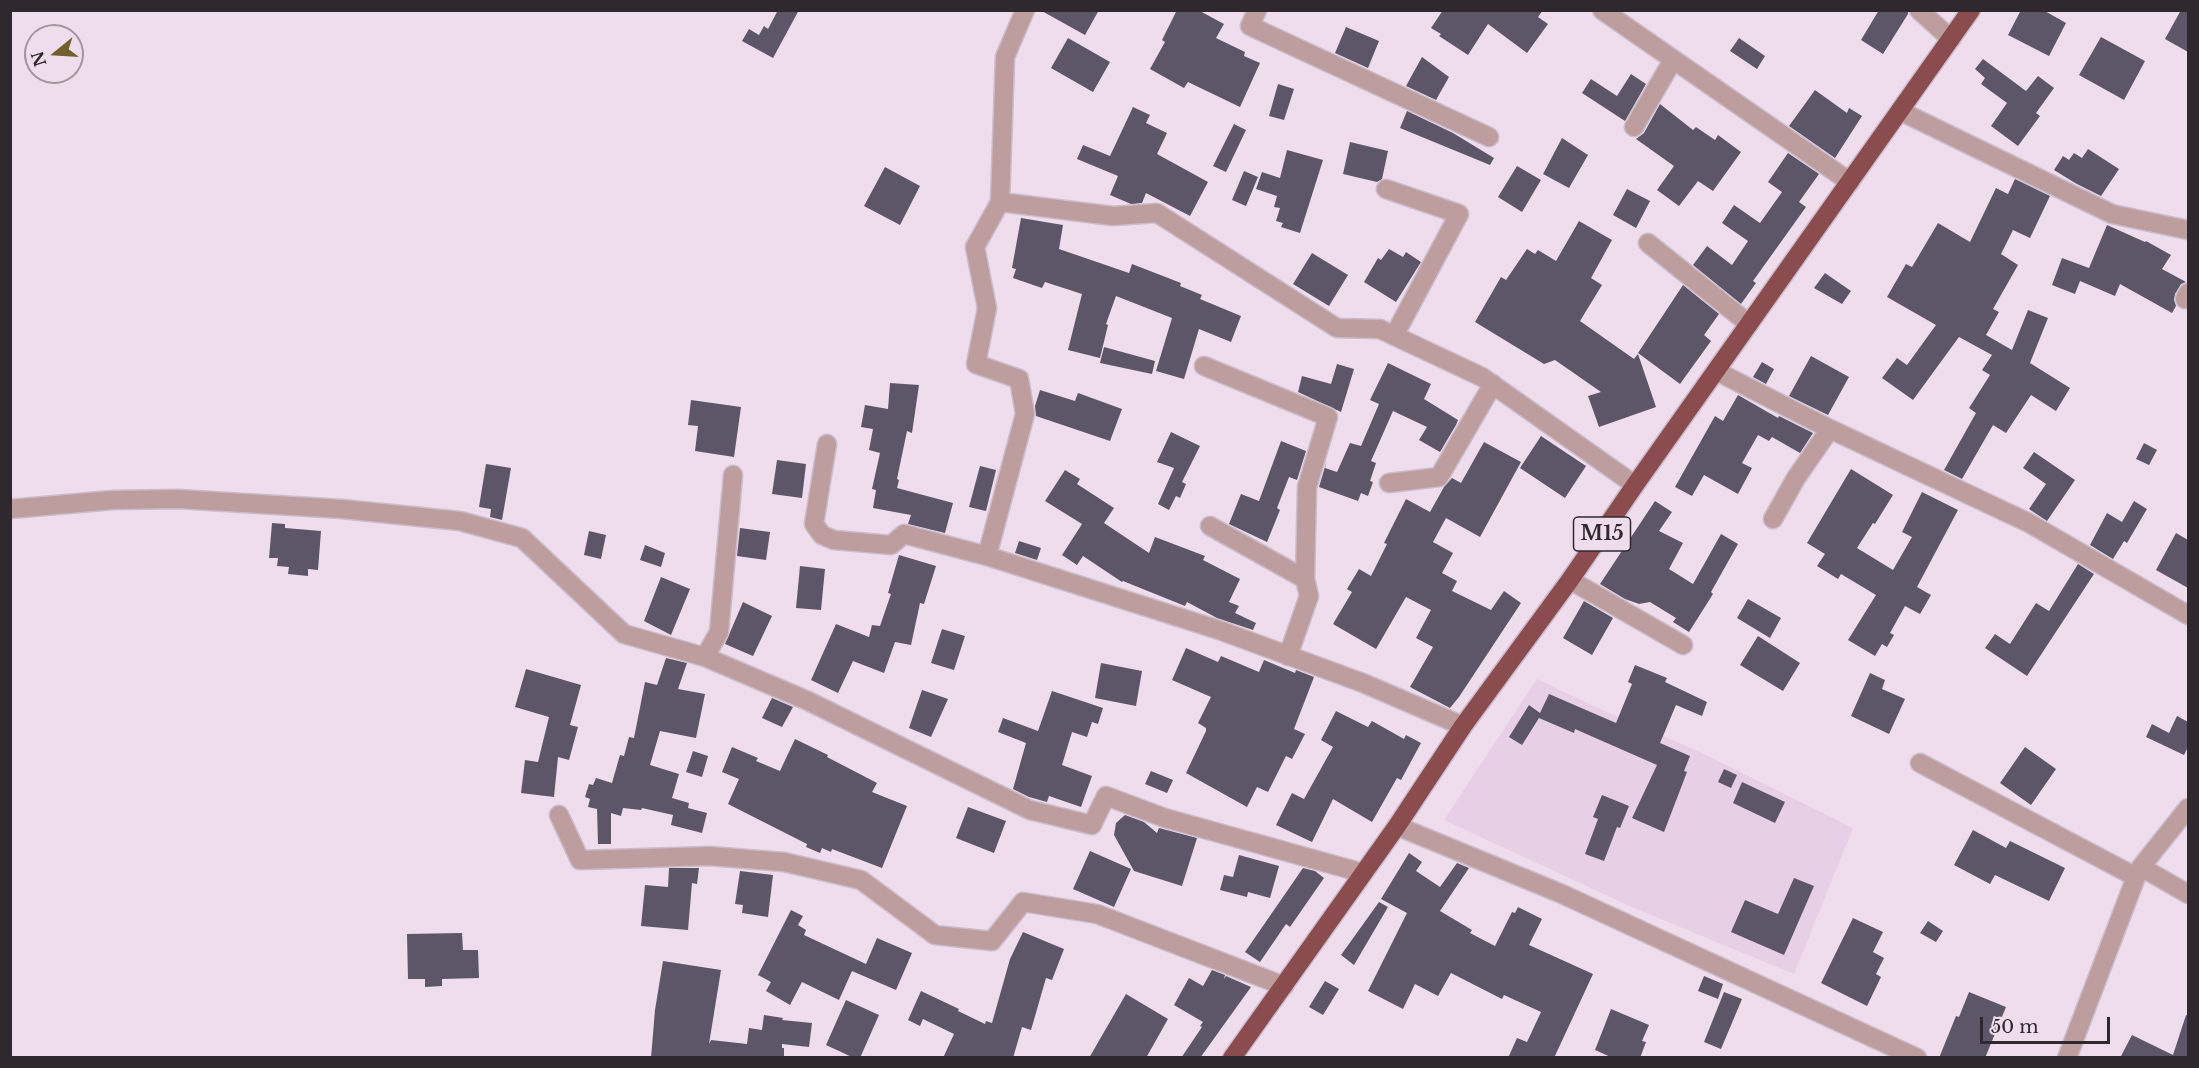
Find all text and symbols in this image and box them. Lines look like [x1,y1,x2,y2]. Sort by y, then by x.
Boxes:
north arrow [24,24,84,84]
text: N [27,49,51,69]
road number: M15 [1574,517,1630,551]
scale bar [1983,1005,2114,1043]
text: 50 m [1991,1016,2039,1038]

